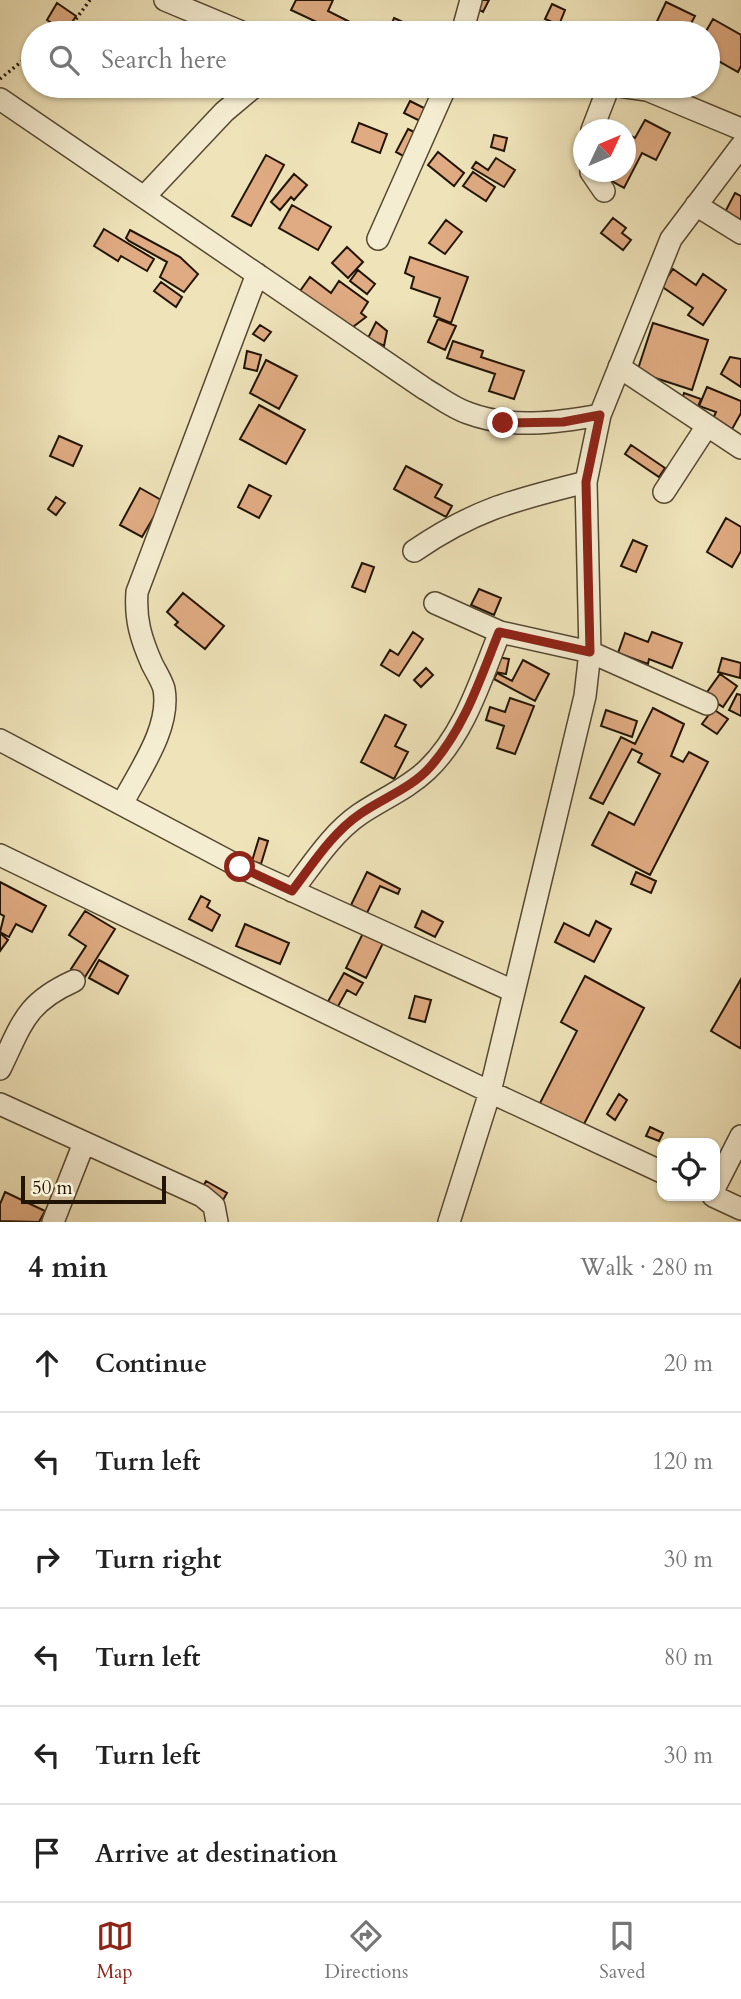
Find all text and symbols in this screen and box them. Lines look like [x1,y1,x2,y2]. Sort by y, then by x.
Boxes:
search box [21,21,720,98]
icon: search [45,41,83,79]
text: Search here [101,42,227,77]
north arrow [573,119,636,182]
route end [487,407,518,438]
route start [224,851,255,882]
map controls [657,1138,720,1201]
button: locate [657,1138,720,1201]
scale bar [21,1173,166,1205]
text: 50 m [32,1175,73,1201]
text: 4 min [28,1247,108,1288]
text: Walk · 280 m [580,1252,713,1283]
icon: ahead [28,1344,66,1382]
text: Continue [95,1346,207,1381]
text: 20 m [664,1348,713,1379]
icon: left [28,1442,66,1480]
text: Turn left [95,1444,200,1479]
text: 120 m [652,1446,713,1477]
icon: right [28,1540,66,1578]
text: Turn right [95,1542,222,1577]
text: 30 m [664,1544,713,1575]
icon: left [28,1638,66,1676]
text: Turn left [95,1640,200,1675]
text: 80 m [664,1642,713,1673]
icon: left [28,1736,66,1774]
text: Turn left [95,1738,200,1773]
text: 30 m [664,1740,713,1771]
icon: arrive [28,1834,66,1872]
text: Arrive at destination [95,1836,338,1871]
tab: Map [96,1917,134,1985]
tab: Directions [325,1917,408,1985]
tab: Saved [599,1917,645,1985]

